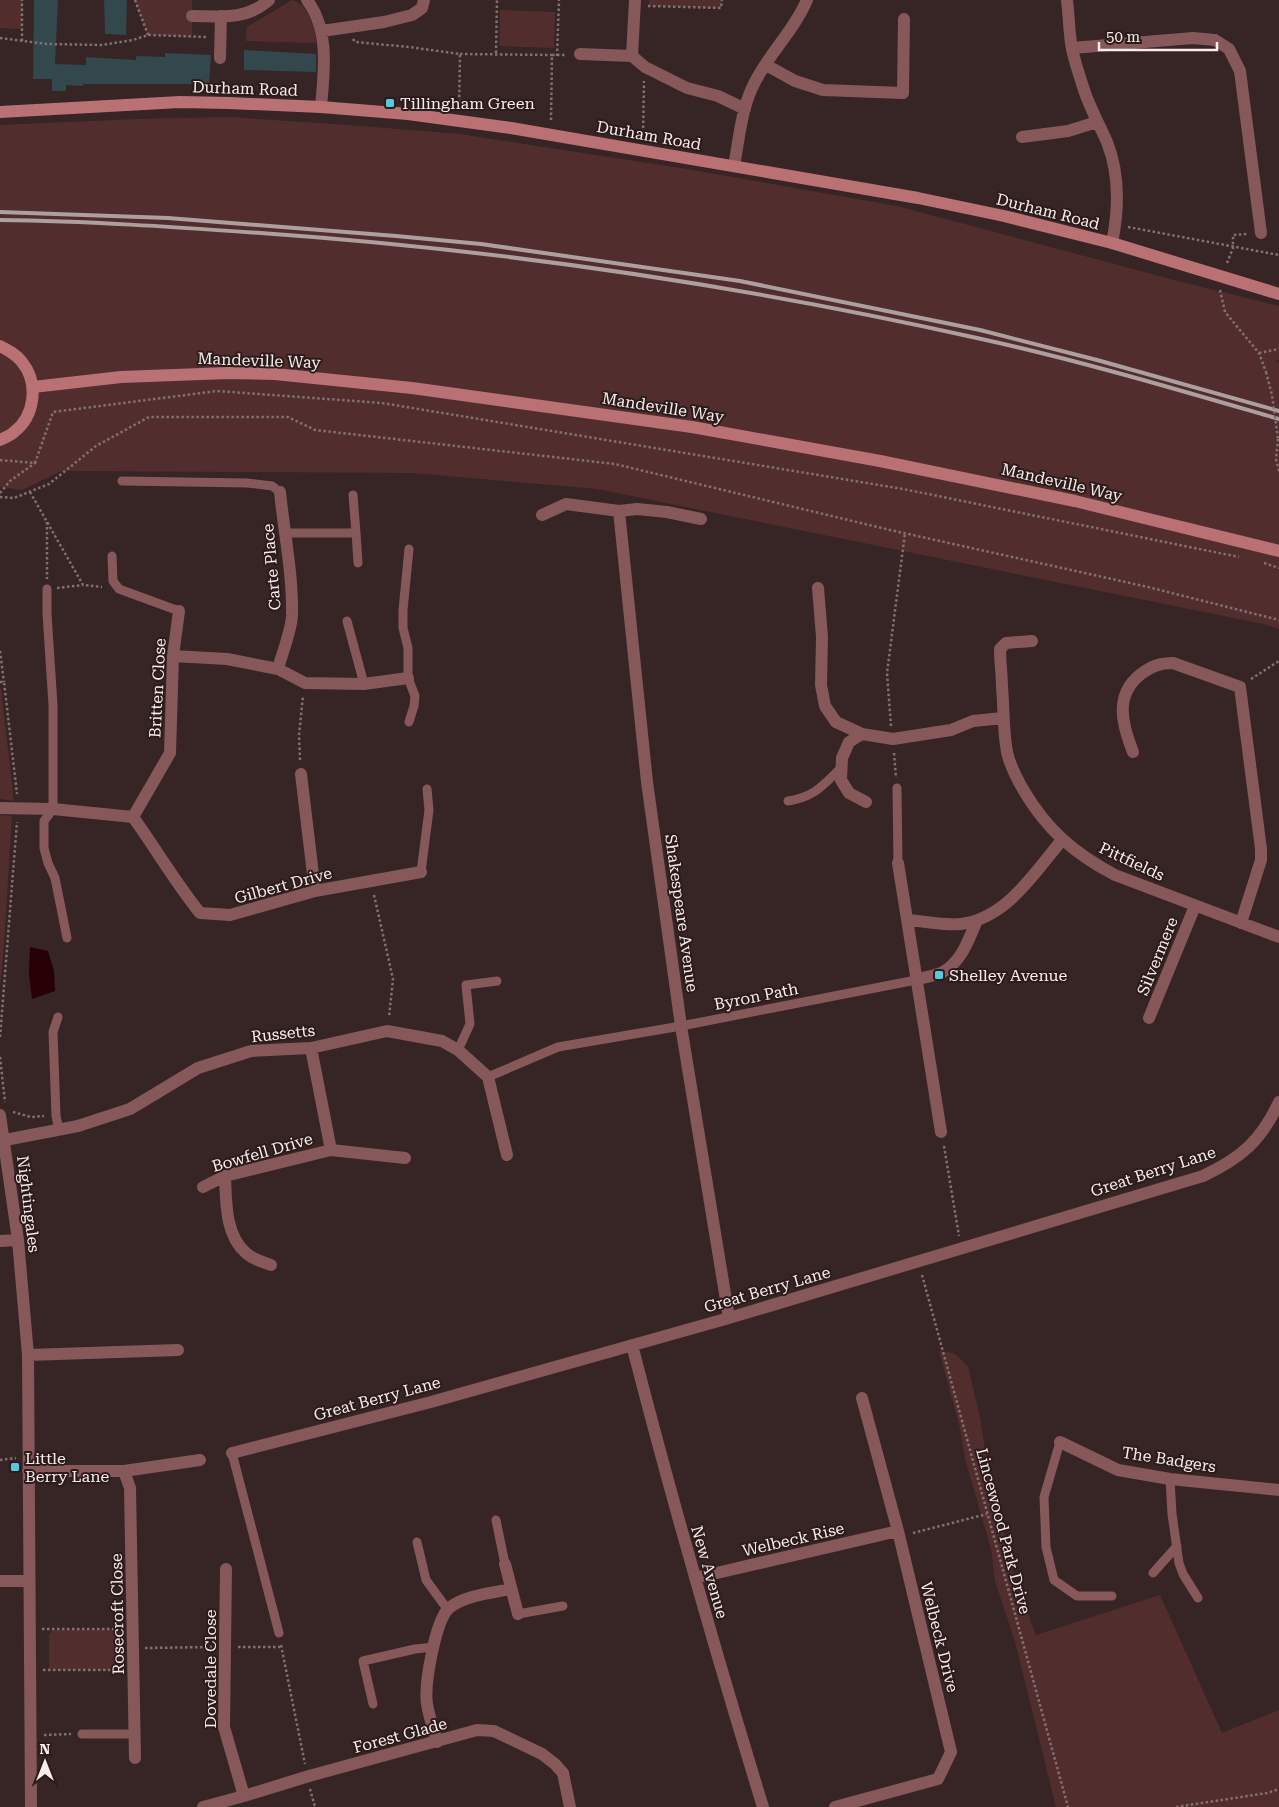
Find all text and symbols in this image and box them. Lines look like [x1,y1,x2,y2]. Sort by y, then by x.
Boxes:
scale bar [1099,20,1216,52]
text: 50 m [1106,28,1141,46]
street label: Durham Road [192,77,298,100]
place label: Tillingham Green [400,94,535,113]
marker: Tillingham Green [384,97,396,109]
street label: Durham Road [595,117,703,154]
street label: Durham Road [994,189,1102,234]
street label: Mandeville Way [197,349,321,372]
street label: Mandeville Way [601,388,726,427]
street label: Mandeville Way [1000,459,1125,506]
street label: Carte Place [258,523,285,611]
street label: Britten Close [145,637,170,738]
street label: Shakespeare Avenue [661,833,702,994]
street label: Pittfields [1096,838,1168,885]
street label: Gilbert Drive [232,863,334,908]
street label: Silvermere [1133,914,1182,998]
place label: Shelley Avenue [949,966,1068,985]
marker: Shelley Avenue [933,969,945,981]
street label: Byron Path [712,979,800,1014]
street label: Russetts [250,1021,316,1046]
street label: Bowfell Drive [210,1129,315,1176]
street label: Great Berry Lane [1088,1142,1218,1201]
street label: Nightingales [13,1154,44,1254]
street label: Great Berry Lane [702,1262,833,1317]
street label: Great Berry Lane [312,1372,443,1425]
street label: The Badgers [1121,1443,1218,1476]
street label: Lincewood Park Drive [972,1446,1035,1616]
place label: Little Berry Lane [25,1449,110,1486]
marker: Little Berry Lane [9,1461,21,1473]
street label: Welbeck Rise [740,1518,846,1560]
street label: New Avenue [687,1523,732,1621]
street label: Rosecroft Close [107,1553,128,1675]
street label: Welbeck Drive [917,1580,962,1695]
street label: Dovedale Close [201,1609,220,1729]
street label: Forest Glade [351,1714,449,1757]
north arrow [20,1737,70,1787]
text: N [40,1741,51,1757]

